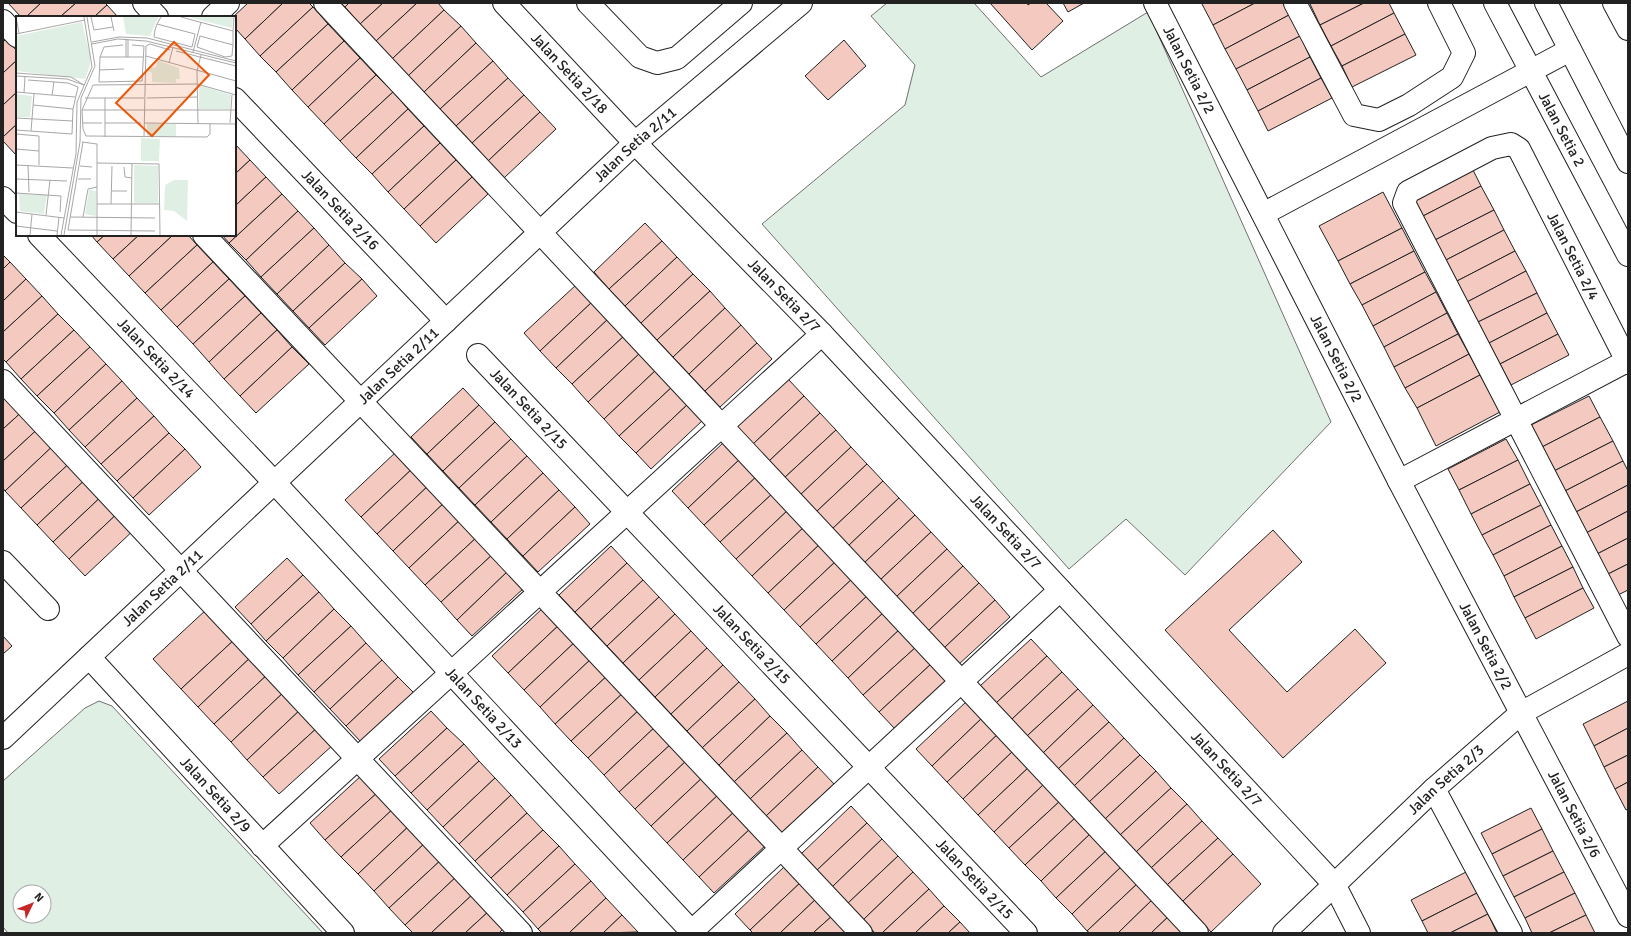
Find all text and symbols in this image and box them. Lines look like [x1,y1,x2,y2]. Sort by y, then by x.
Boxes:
inset map [16,16,236,236]
street label: Jalan Setia 2/2 [1159,23,1219,117]
street label: Jalan Setia 2/18 [527,29,612,117]
street label: Jalan Setia 2 [1535,89,1589,170]
street label: Jalan Setia 2/11 [590,103,680,186]
street label: Jalan Setia 2/16 [298,166,383,254]
street label: Jalan Setia 2/4 [1543,209,1603,303]
street label: Jalan Setia 2/7 [744,255,824,336]
street label: Jalan Setia 2/2 [1306,311,1366,405]
street label: Jalan Setia 2/14 [114,314,199,402]
street label: Jalan Setia 2/11 [354,323,443,408]
street label: Jalan Setia 2/15 [486,365,571,453]
street label: Jalan Setia 2/7 [967,490,1045,573]
street label: Jalan Setia 2/11 [118,546,207,630]
street label: Jalan Setia 2/2 [1455,599,1516,693]
street label: Jalan Setia 2/15 [709,600,794,688]
street label: Jalan Setia 2/13 [442,663,526,752]
street label: Jalan Setia 2/7 [1187,727,1266,810]
street label: Jalan Setia 2/3 [1404,741,1488,818]
street label: Jalan Setia 2/9 [176,753,255,836]
street label: Jalan Setia 2/6 [1544,767,1605,861]
street label: Jalan Setia 2/15 [932,835,1017,923]
north arrow [12,884,52,924]
text: N [32,890,46,905]

